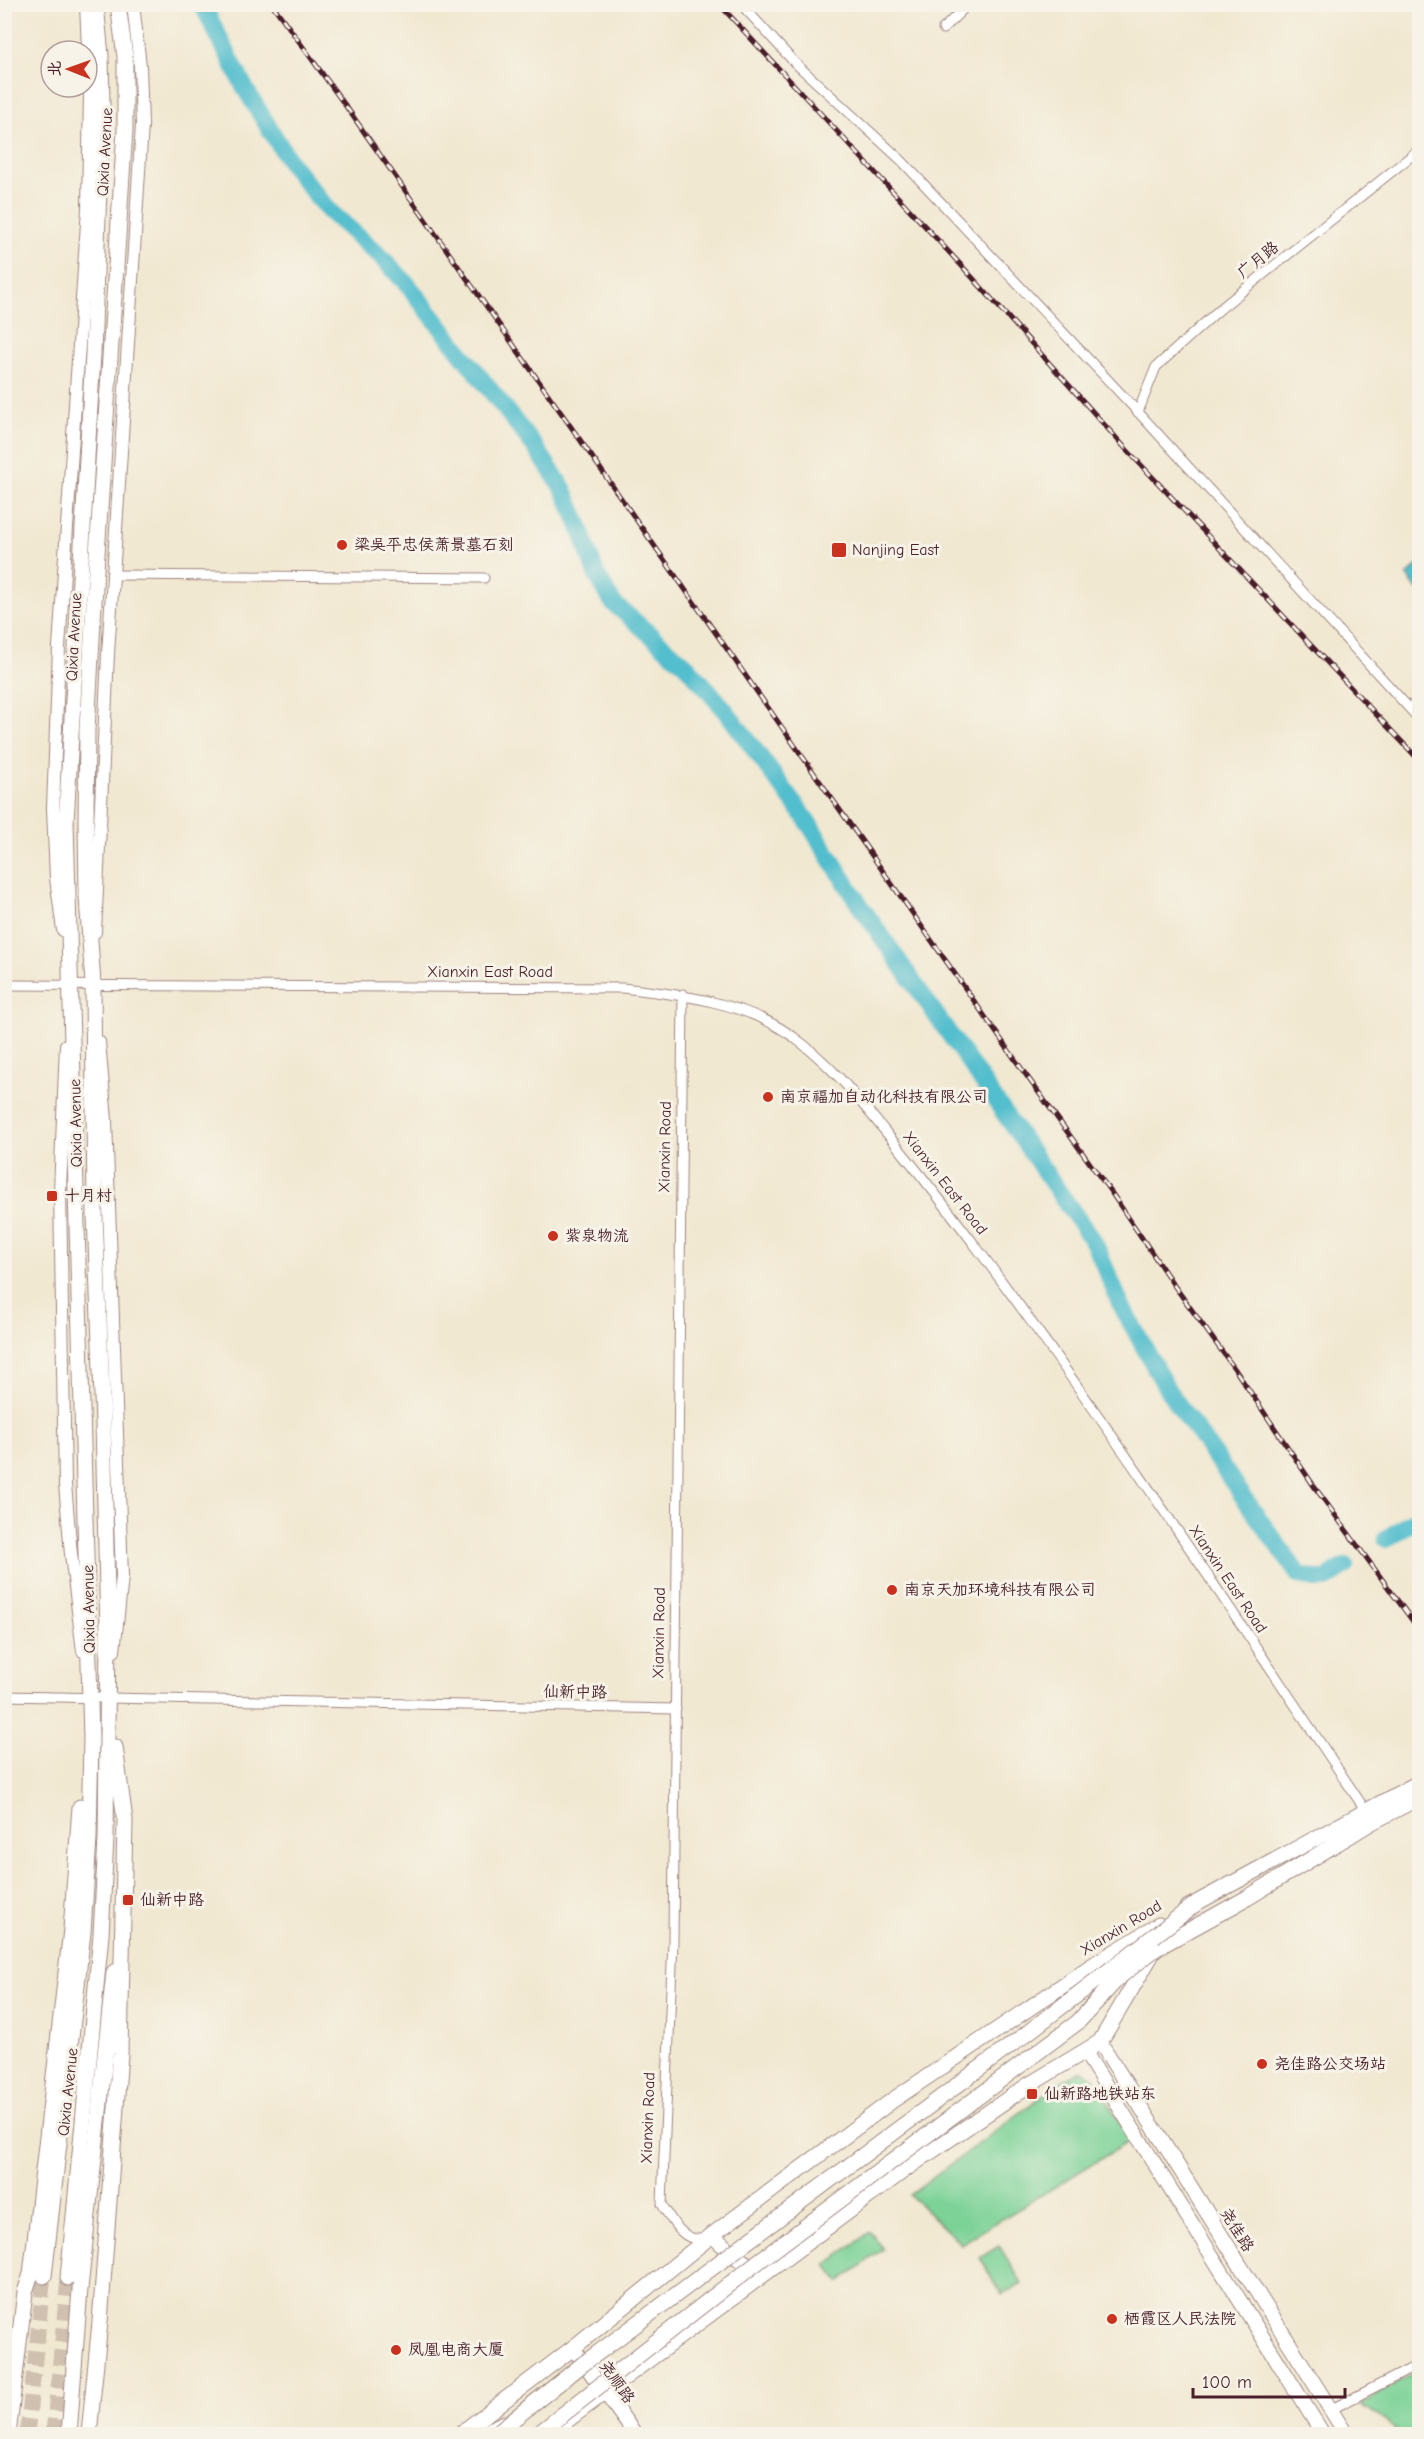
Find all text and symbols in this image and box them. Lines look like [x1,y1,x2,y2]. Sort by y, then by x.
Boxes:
north arrow [39,39,99,99]
text: 北 [46,61,64,77]
street label: Qixia Avenue [94,107,116,197]
street label: 广月路 [1234,238,1282,282]
place label: 梁吴平忠侯萧景墓石刻 [354,536,514,554]
marker: 梁吴平忠侯萧景墓石刻 [335,538,349,552]
marker: Nanjing East [830,541,848,559]
place label: Nanjing East [852,541,939,559]
street label: Qixia Avenue [63,592,85,682]
street label: Xianxin East Road [427,963,553,981]
street label: Qixia Avenue [66,1079,86,1167]
place label: 南京福加自动化科技有限公司 [780,1088,988,1106]
marker: 南京福加自动化科技有限公司 [761,1090,775,1104]
street label: Xianxin Road [655,1101,675,1193]
street label: Xianxin East Road [899,1128,991,1238]
place label: 十月村 [64,1187,112,1205]
marker: 十月村 [45,1189,59,1203]
place label: 紫泉物流 [565,1227,629,1245]
marker: 紫泉物流 [546,1229,560,1243]
street label: Xianxin East Road [1185,1522,1271,1636]
street label: Qixia Avenue [79,1565,99,1653]
place label: 南京天加环境科技有限公司 [904,1581,1096,1599]
marker: 南京天加环境科技有限公司 [885,1583,899,1597]
street label: Xianxin Road [649,1587,669,1679]
street label: 仙新中路 [543,1682,607,1702]
place label: 仙新中路 [140,1891,204,1909]
marker: 仙新中路 [121,1893,135,1907]
street label: Xianxin Road [1077,1897,1165,1959]
street label: Qixia Avenue [54,2047,82,2137]
place label: 尧佳路公交场站 [1274,2055,1386,2073]
marker: 尧佳路公交场站 [1255,2057,1269,2071]
street label: Xianxin Road [637,2072,659,2164]
place label: 仙新路地铁站东 [1044,2085,1156,2103]
marker: 仙新路地铁站东 [1025,2087,1039,2101]
street label: 尧佳路 [1217,2205,1257,2255]
place label: 栖霞区人民法院 [1124,2310,1236,2328]
marker: 栖霞区人民法院 [1105,2312,1119,2326]
place label: 凤凰电商大厦 [408,2341,504,2359]
marker: 凤凰电商大厦 [389,2343,403,2357]
street label: 尧顺路 [596,2357,638,2407]
scale bar [1193,2361,1344,2399]
text: 100 m [1202,2372,1252,2393]

